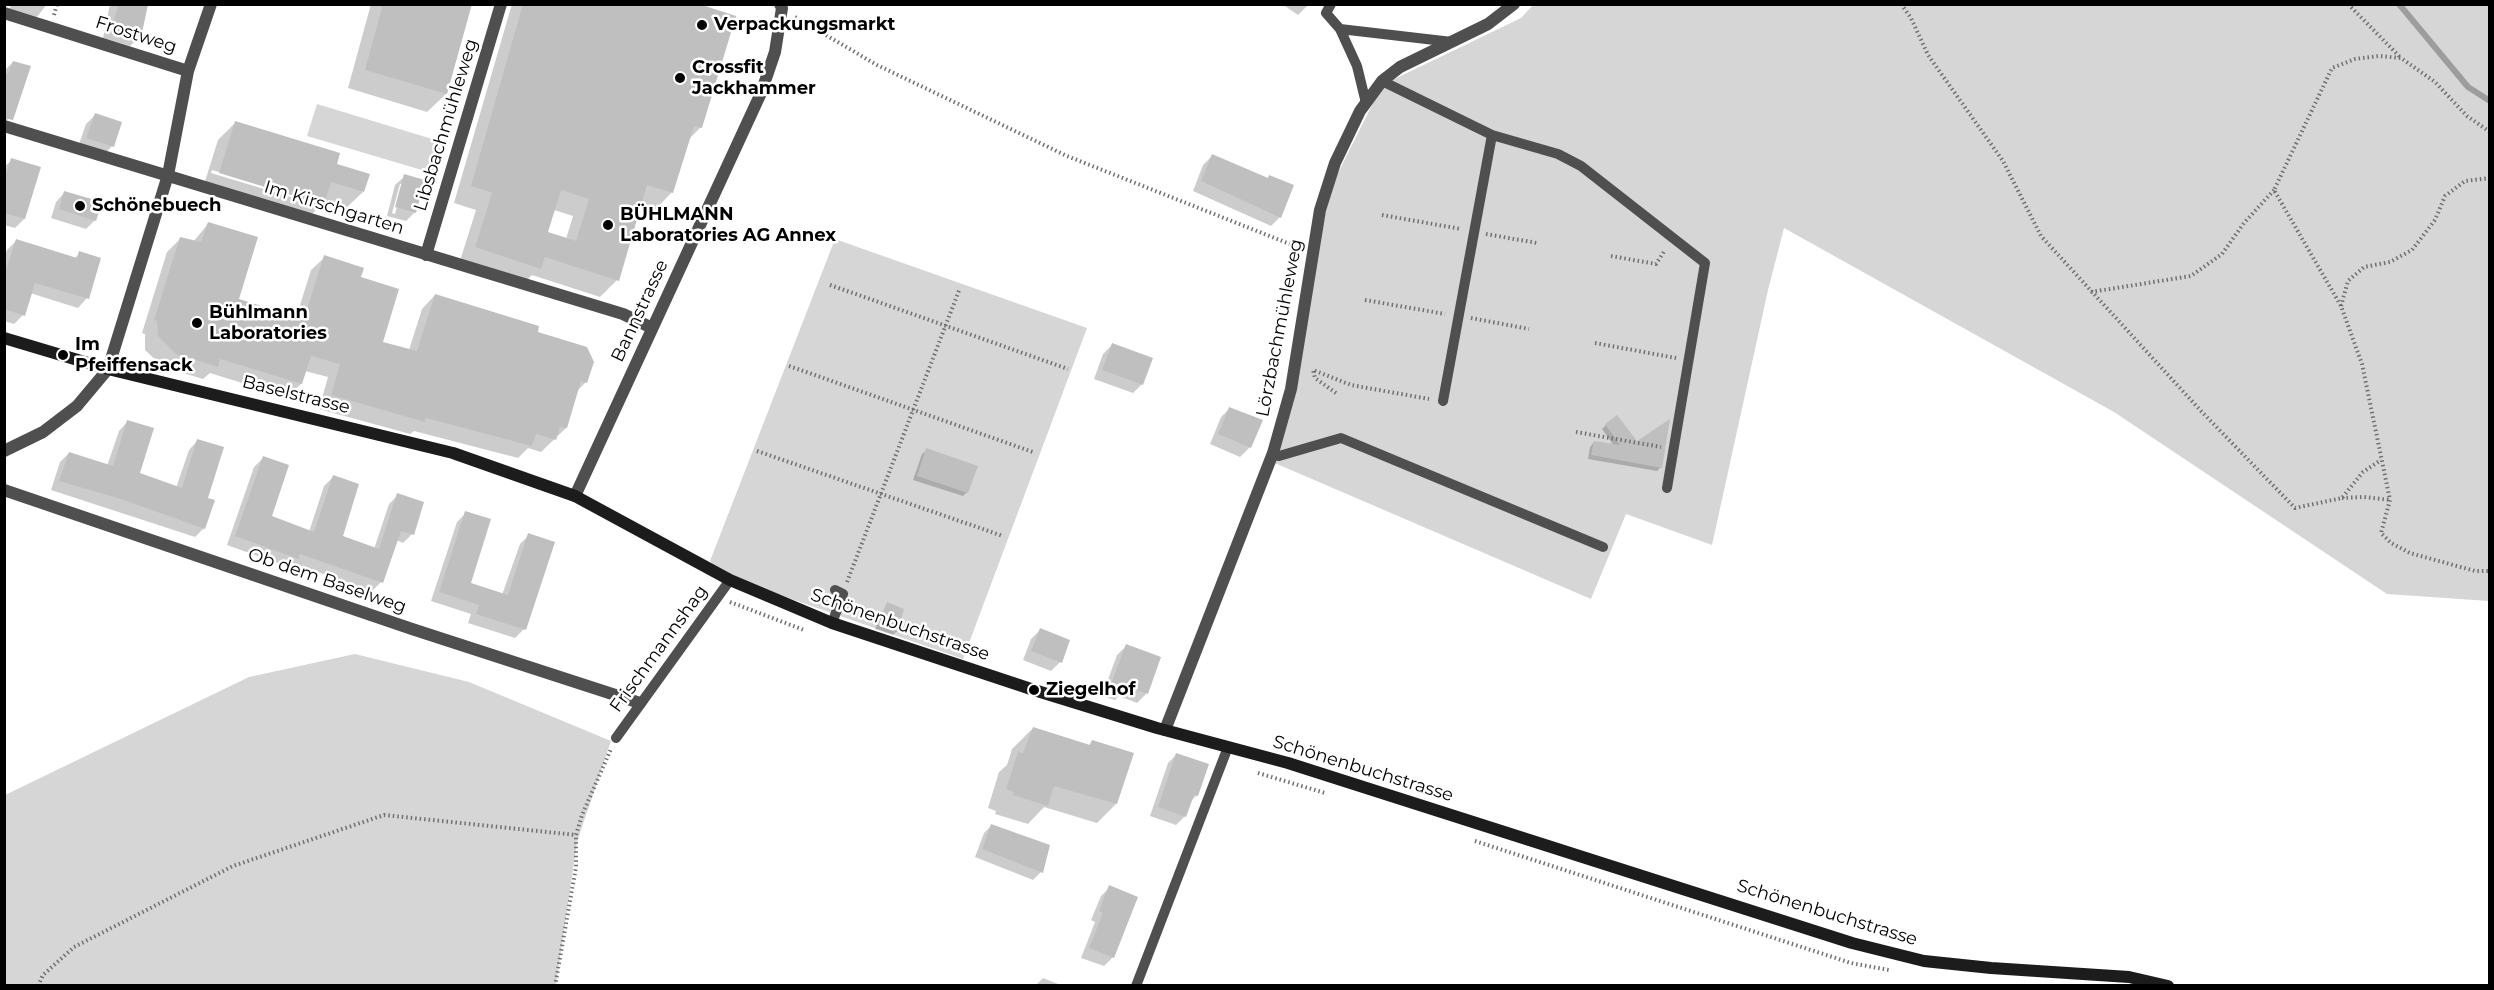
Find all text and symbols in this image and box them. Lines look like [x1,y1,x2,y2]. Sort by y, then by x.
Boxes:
street label: Frostweg [93,12,179,58]
place label: Verpackungsmarkt [714,14,895,36]
marker: Verpackungsmarkt [695,18,709,32]
street label: Libsbachmühleweg [410,36,482,214]
place label: Crossfit Jackhammer [692,57,816,100]
marker: Crossfit Jackhammer [673,71,687,85]
street label: Im Kirschgarten [261,176,407,240]
place label: Schönebuech [92,195,221,217]
marker: Schönebuech [73,199,87,213]
place label: BÜHLMANN Laboratories AG Annex [620,204,836,246]
marker: BÜHLMANN Laboratories AG Annex [601,218,615,232]
street label: Lörzbachmühleweg [1252,237,1308,419]
street label: Bannstrasse [607,257,673,365]
place label: Bühlmann Laboratories [209,302,327,344]
marker: Bühlmann Laboratories [190,316,204,330]
place label: Im Pfeiffensack [75,334,193,376]
marker: Im Pfeiffensack [56,348,70,362]
street label: Baselstrasse [240,371,352,419]
street label: Ob dem Baselweg [245,544,409,618]
street label: Frischmannshag [606,581,712,717]
street label: Schönenbuchstrasse [808,584,992,666]
place label: Ziegelhof [1046,679,1135,701]
marker: Ziegelhof [1027,683,1041,697]
street label: Schönenbuchstrasse [1270,731,1456,807]
street label: Schönenbuchstrasse [1734,875,1920,951]

